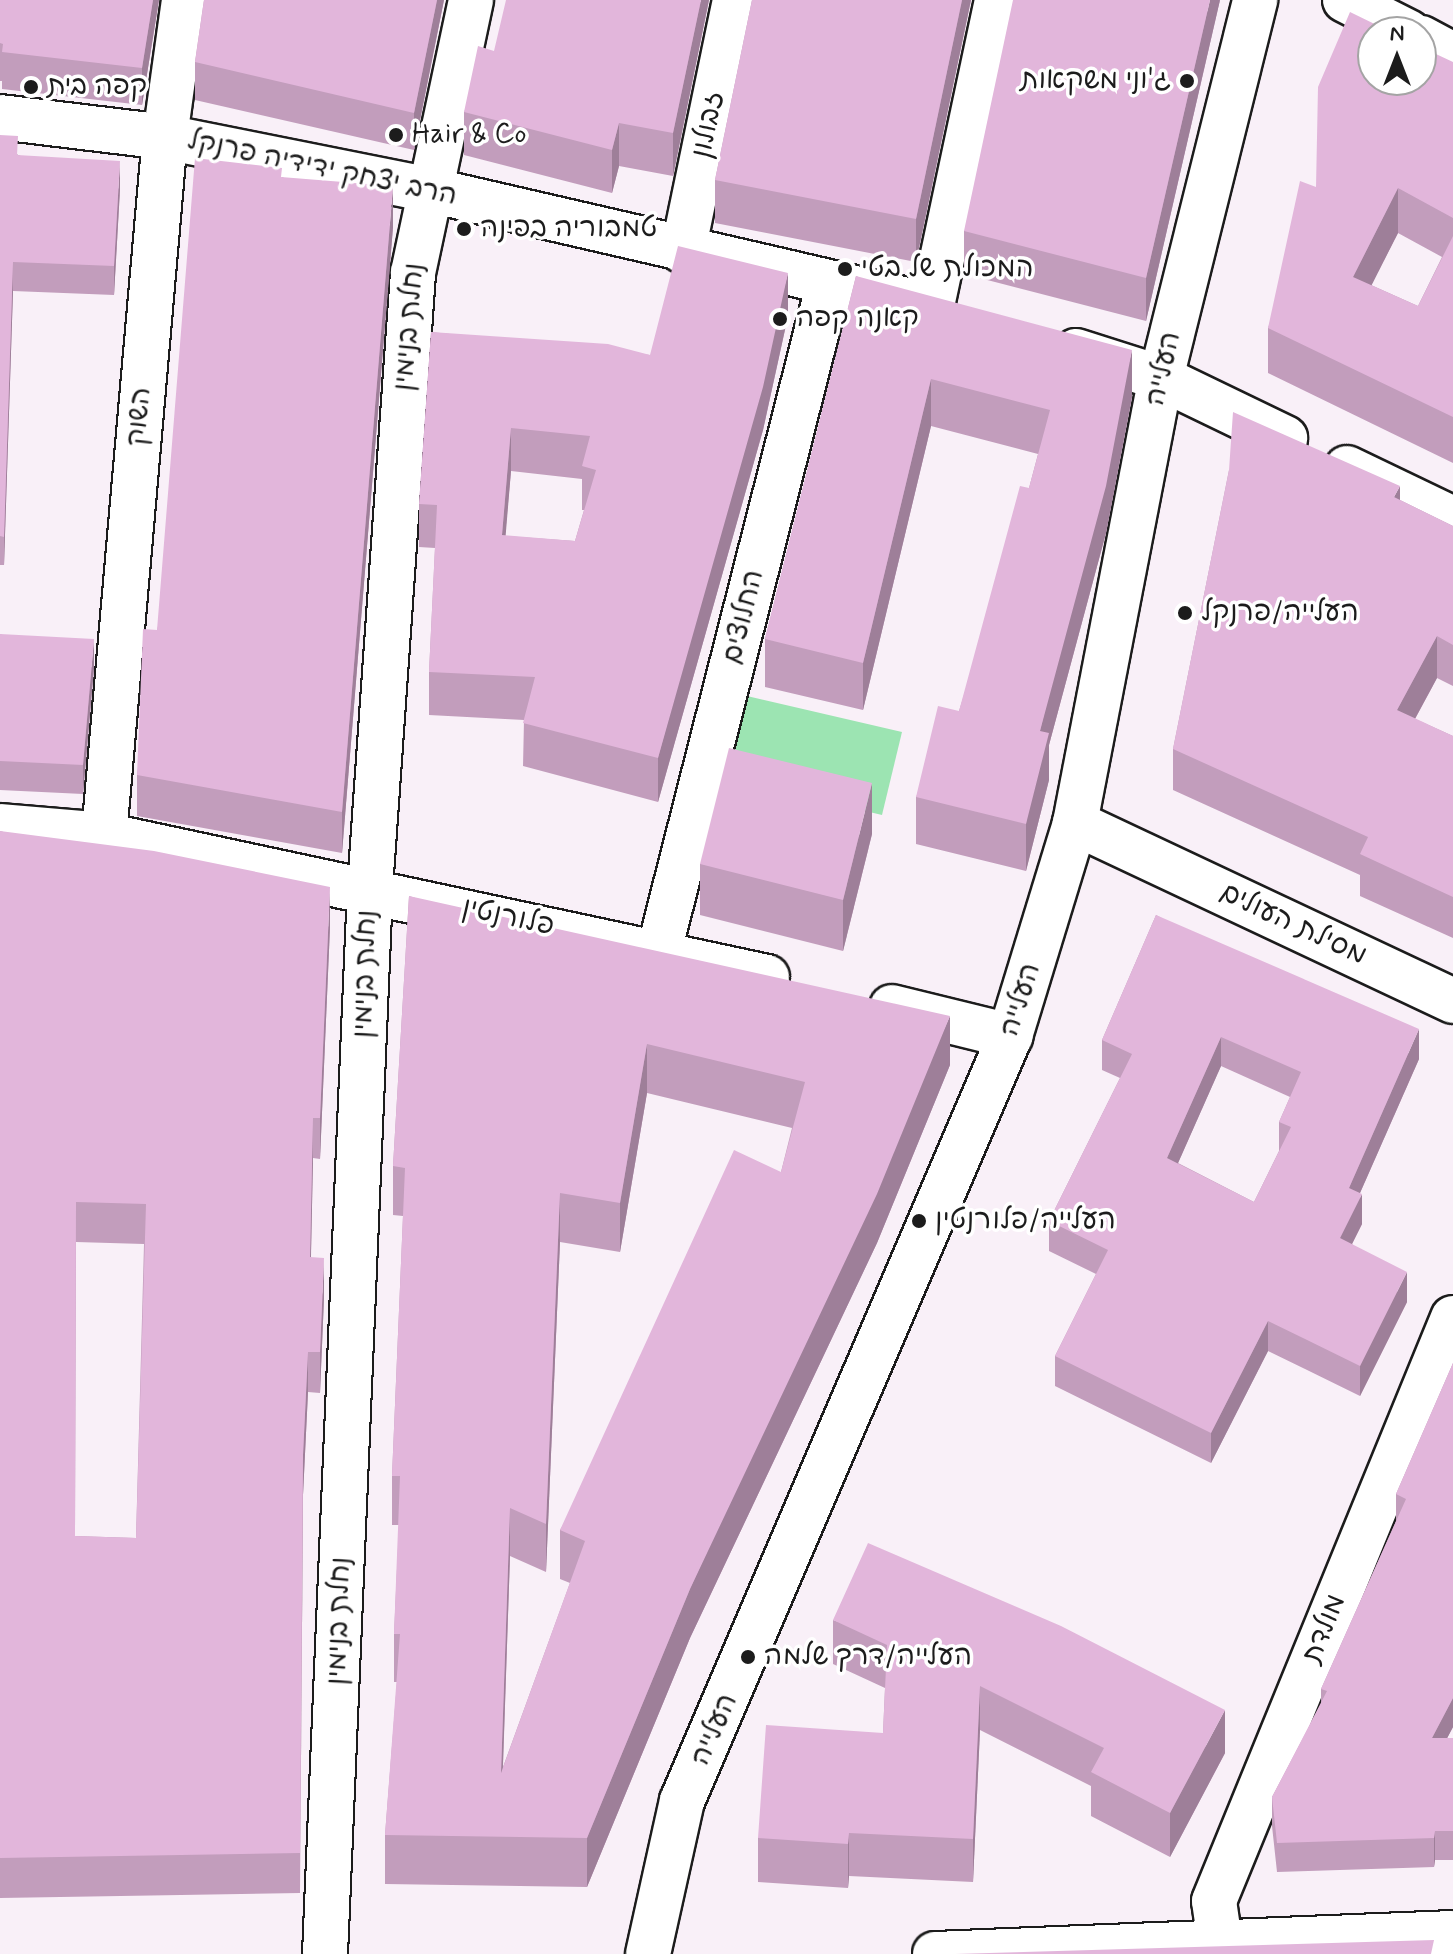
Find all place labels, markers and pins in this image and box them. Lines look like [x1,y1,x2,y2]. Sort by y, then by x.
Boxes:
place label: ג'וני משקאות [1020,64,1171,98]
place label: קפה בית [47,70,147,104]
marker: ג'וני משקאות [1178,72,1196,90]
marker: קפה בית [22,78,40,96]
place label: Hair & Co [412,118,526,152]
marker: Hair & Co [387,126,405,144]
place label: טמבוריה בפינה [480,212,657,246]
marker: טמבוריה בפינה [455,220,473,238]
place label: המכולת של בטי [861,252,1033,286]
marker: המכולת של בטי [836,260,854,278]
place label: קאנה קפה [796,302,919,336]
marker: קאנה קפה [771,310,789,328]
place label: העלייה/פרנקל [1201,596,1359,630]
marker: העלייה/פרנקל [1176,604,1194,622]
place label: העלייה/פלורנטין [935,1204,1116,1238]
marker: העלייה/פלורנטין [910,1212,928,1230]
place label: העלייה/דרך שלמה [764,1640,972,1674]
marker: העלייה/דרך שלמה [739,1648,757,1666]

